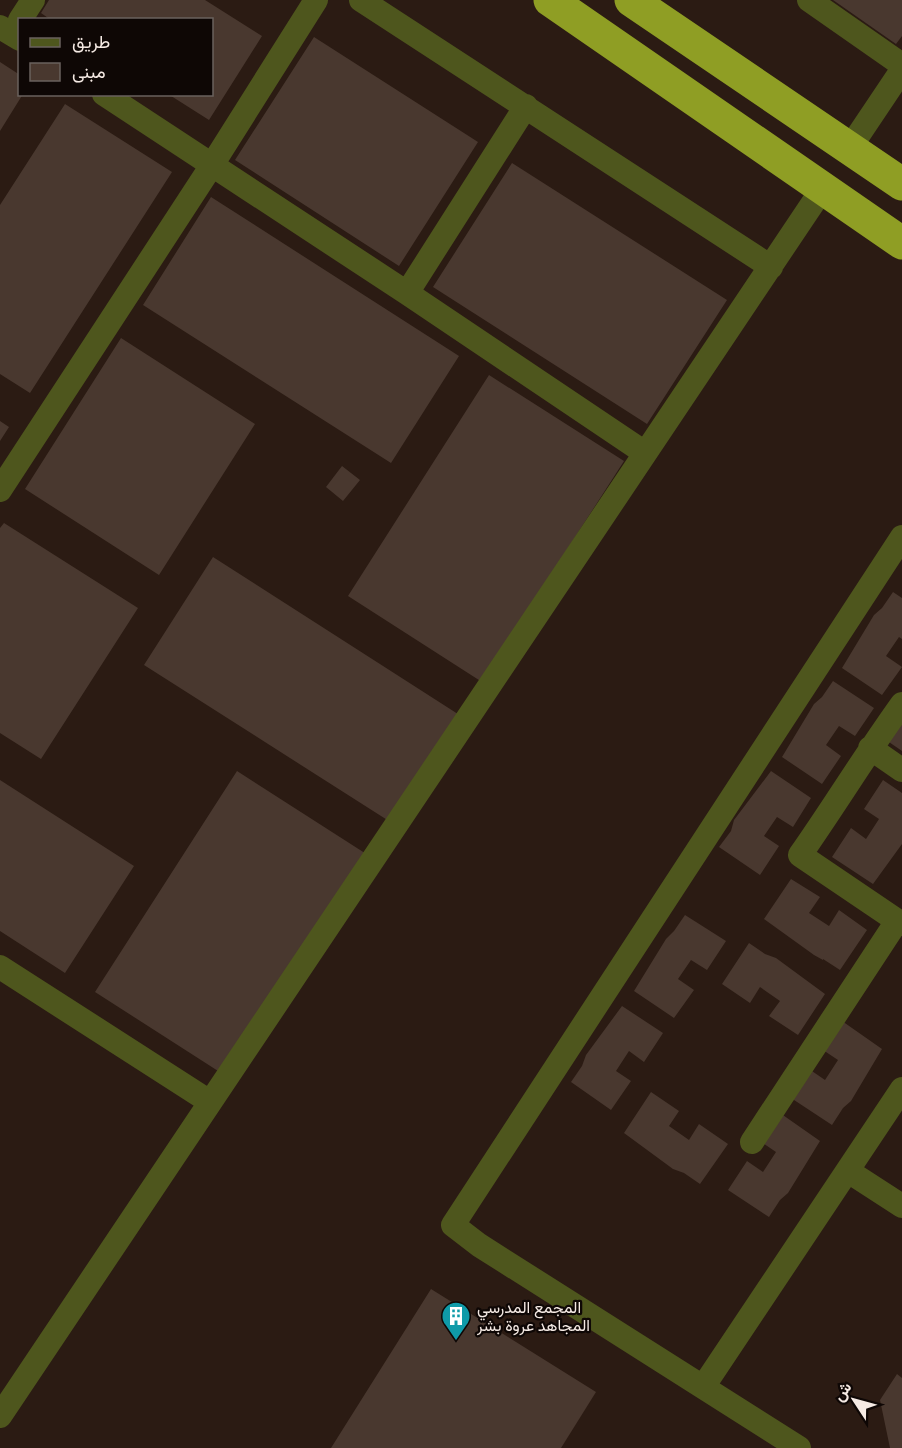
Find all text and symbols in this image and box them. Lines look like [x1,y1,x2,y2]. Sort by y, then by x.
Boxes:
legend [18,18,213,96]
text: طريق [72,32,110,55]
text: مبنى [72,62,106,85]
place label: المجمع المدرسي المجاهد عروة بشر [476,1299,590,1337]
building icon: المجمع المدرسي المجاهد عروة بشر [440,1300,472,1342]
north arrow [824,1370,884,1430]
text: ش [830,1379,857,1406]

